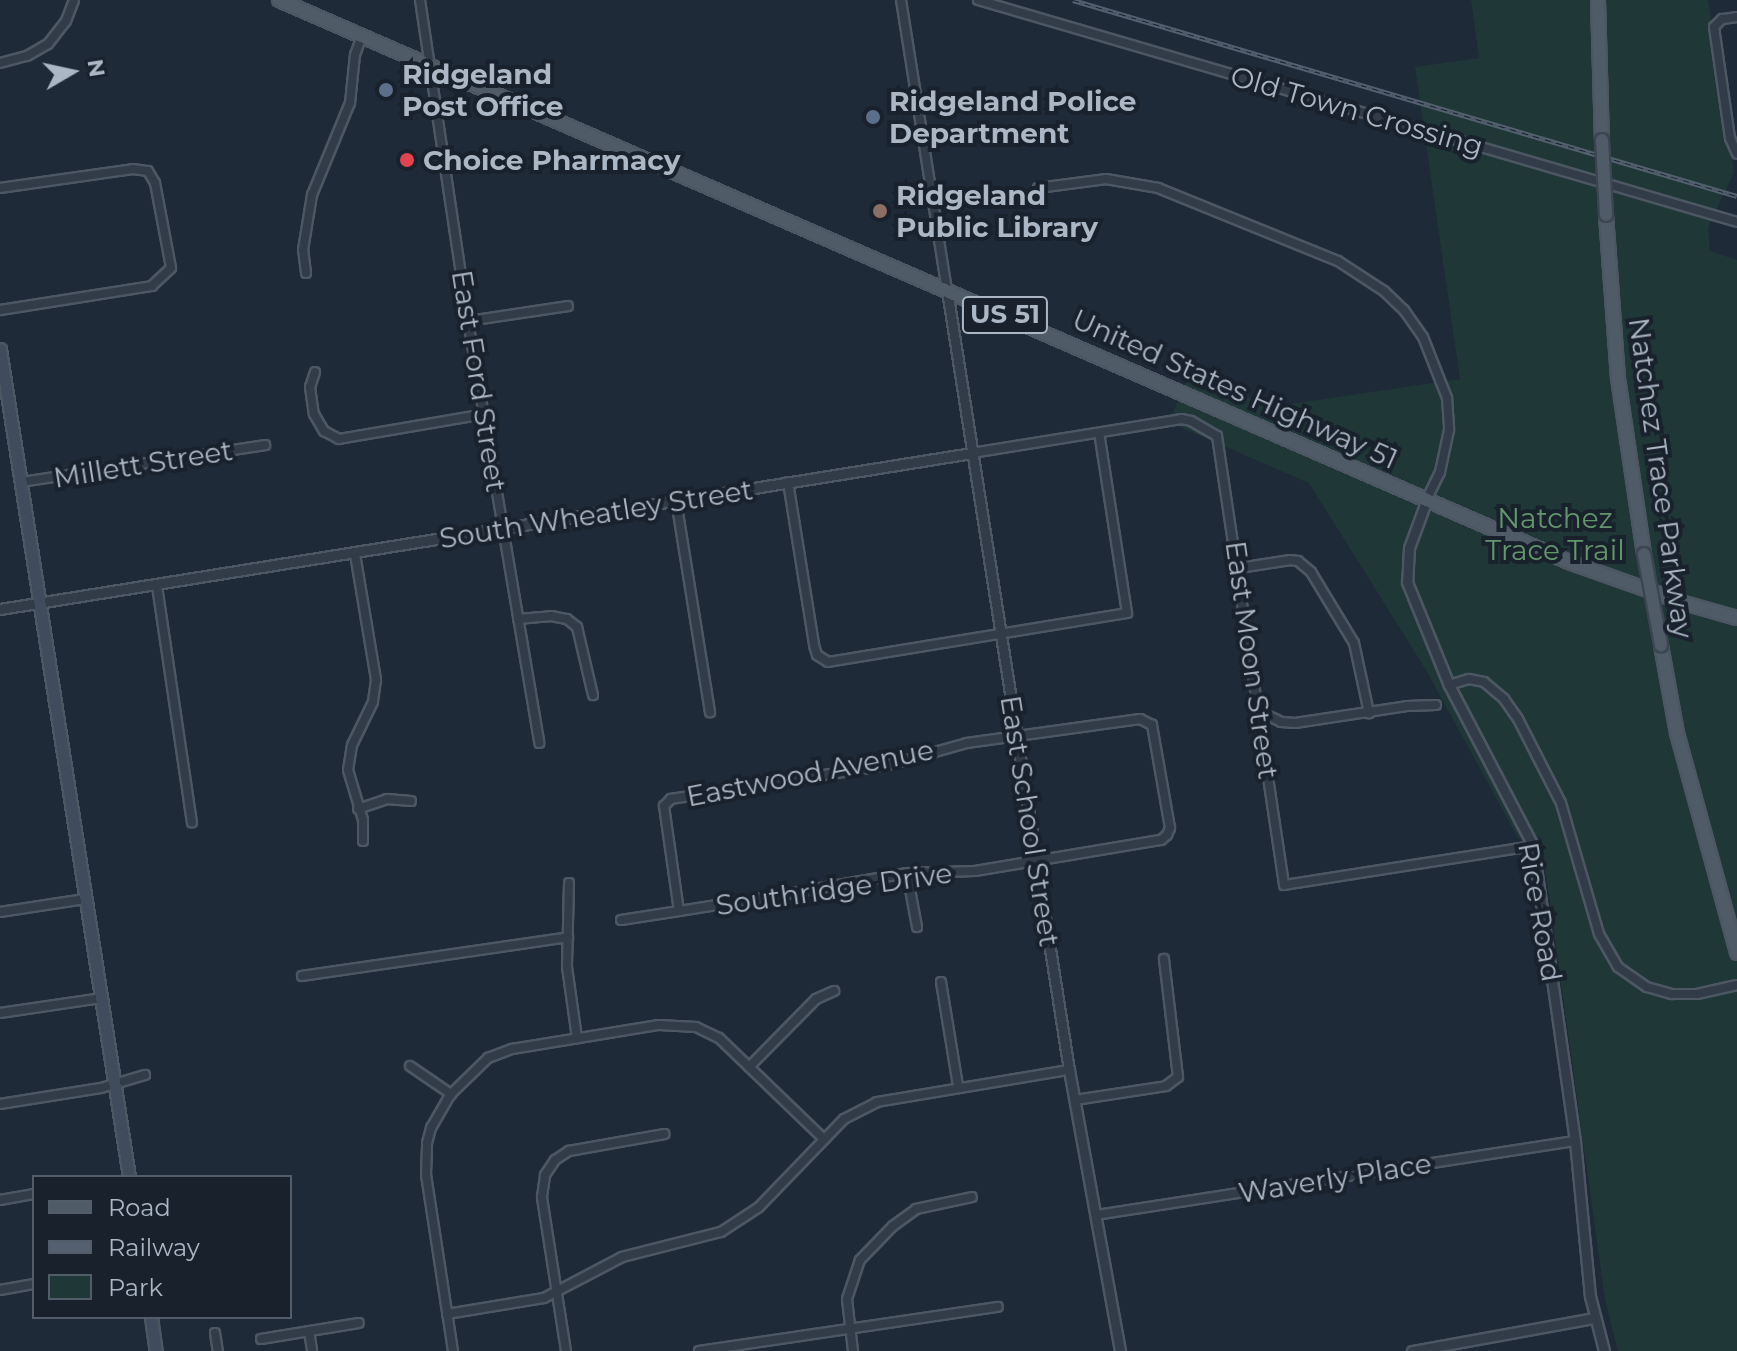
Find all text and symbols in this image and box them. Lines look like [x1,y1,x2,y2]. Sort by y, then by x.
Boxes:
north arrow [32,32,112,112]
text: N [81,57,111,79]
place label: Ridgeland Post Office [402,57,563,123]
street label: Old Town Crossing [1227,59,1487,163]
marker: Ridgeland Post Office [377,81,395,99]
place label: Ridgeland Police Department [889,84,1137,150]
marker: Ridgeland Police Department [864,108,882,126]
place label: Choice Pharmacy [423,143,681,177]
marker: Choice Pharmacy [398,151,416,169]
place label: Ridgeland Public Library [896,178,1098,244]
marker: Ridgeland Public Library [871,202,889,220]
street label: East Ford Street [445,268,513,494]
road number: US 51 [961,293,1049,337]
street label: United States Highway 51 [1067,302,1403,476]
street label: Natchez Trace Parkway [1622,315,1700,641]
street label: Millett Street [51,433,235,495]
street label: South Wheatley Street [437,473,755,555]
park label: Natchez Trace Trail [1485,501,1625,567]
street label: East Moon Street [1219,539,1285,781]
street label: East School Street [994,693,1066,949]
street label: Eastwood Avenue [684,733,936,813]
street label: Rice Road [1511,840,1569,984]
street label: Southridge Drive [714,856,954,922]
street label: Waverly Place [1236,1146,1434,1210]
legend [32,1175,292,1319]
text: Road [108,1193,171,1222]
text: Railway [108,1233,200,1262]
text: Park [108,1273,163,1302]

